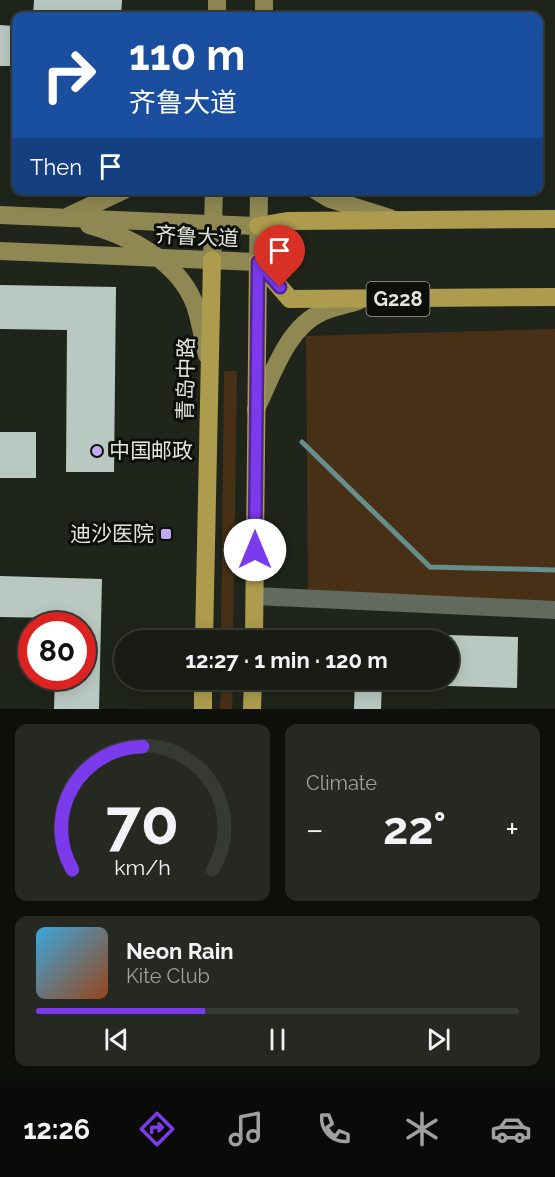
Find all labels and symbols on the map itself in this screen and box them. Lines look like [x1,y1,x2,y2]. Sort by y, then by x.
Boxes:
street label: 齐鲁大道 [154,222,240,251]
pin [254,225,305,287]
road number: G228 [366,282,430,316]
street label: 青岛中路 [172,337,199,421]
place label: 中国邮政 [109,438,193,463]
marker: 中国邮政 [90,444,104,458]
position arrow [223,518,287,582]
place label: 迪沙医院 [70,521,154,546]
marker: 迪沙医院 [159,527,173,541]
speed limit sign: 80 [18,612,96,690]

